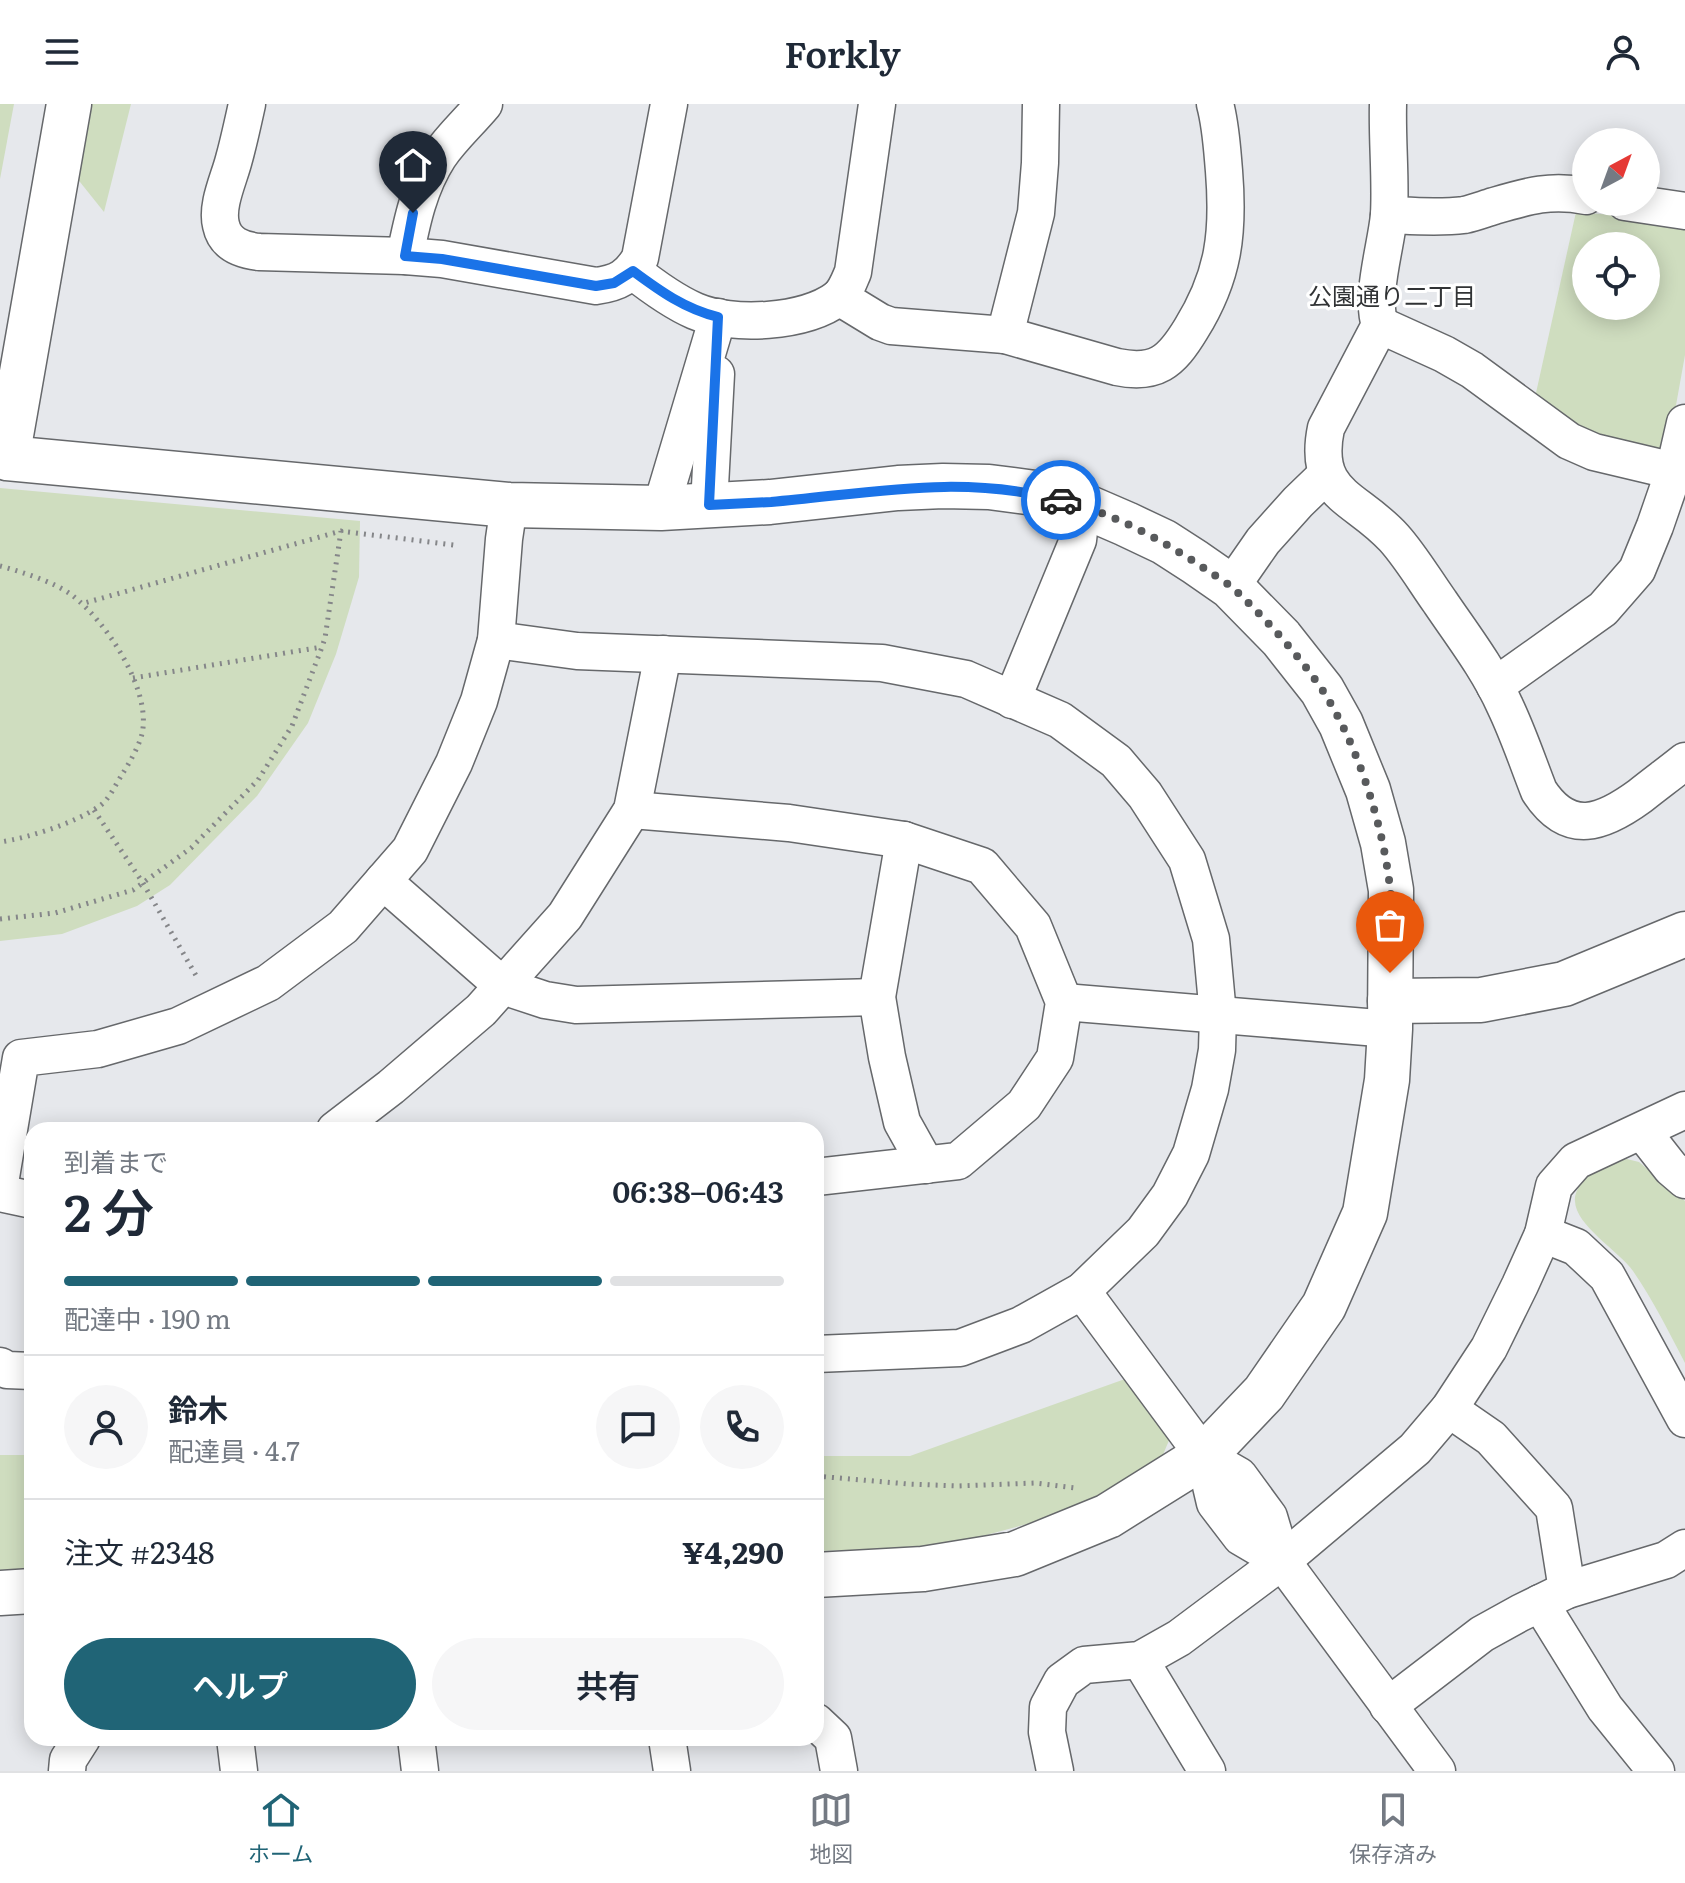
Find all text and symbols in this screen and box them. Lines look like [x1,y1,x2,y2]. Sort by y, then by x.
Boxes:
text: Forkly [784,26,901,79]
icon: menu [40,30,84,74]
icon: person [1601,30,1645,74]
north arrow [1572,128,1660,216]
map controls [1572,128,1660,320]
pin [379,131,447,213]
icon: home [391,143,435,187]
button: locate [1572,232,1660,320]
district label: 公園通り二丁目 [1308,277,1476,312]
courier [1021,460,1101,540]
icon: car [1039,478,1083,522]
pin [1356,891,1424,973]
icon: bag [1368,903,1412,947]
text: 到着まで [64,1141,168,1180]
text: 06:38–06:43 [612,1168,784,1212]
text: 2 分 [64,1171,154,1248]
text: 配達中 · 190 m [64,1298,231,1337]
button: person [64,1385,148,1469]
button: chat [596,1385,680,1469]
button: phone [700,1385,784,1469]
text: 鈴木 [168,1386,228,1430]
text: 配達員 · 4.7 [168,1430,300,1469]
text: 注文 #2348 [64,1529,215,1573]
text: ¥4,290 [682,1529,784,1573]
button: ヘルプ [64,1638,416,1730]
button: 共有 [432,1638,784,1730]
tab: ホーム [248,1788,313,1869]
tab: 地図 [809,1788,853,1869]
tab: 保存済み [1349,1788,1437,1869]

